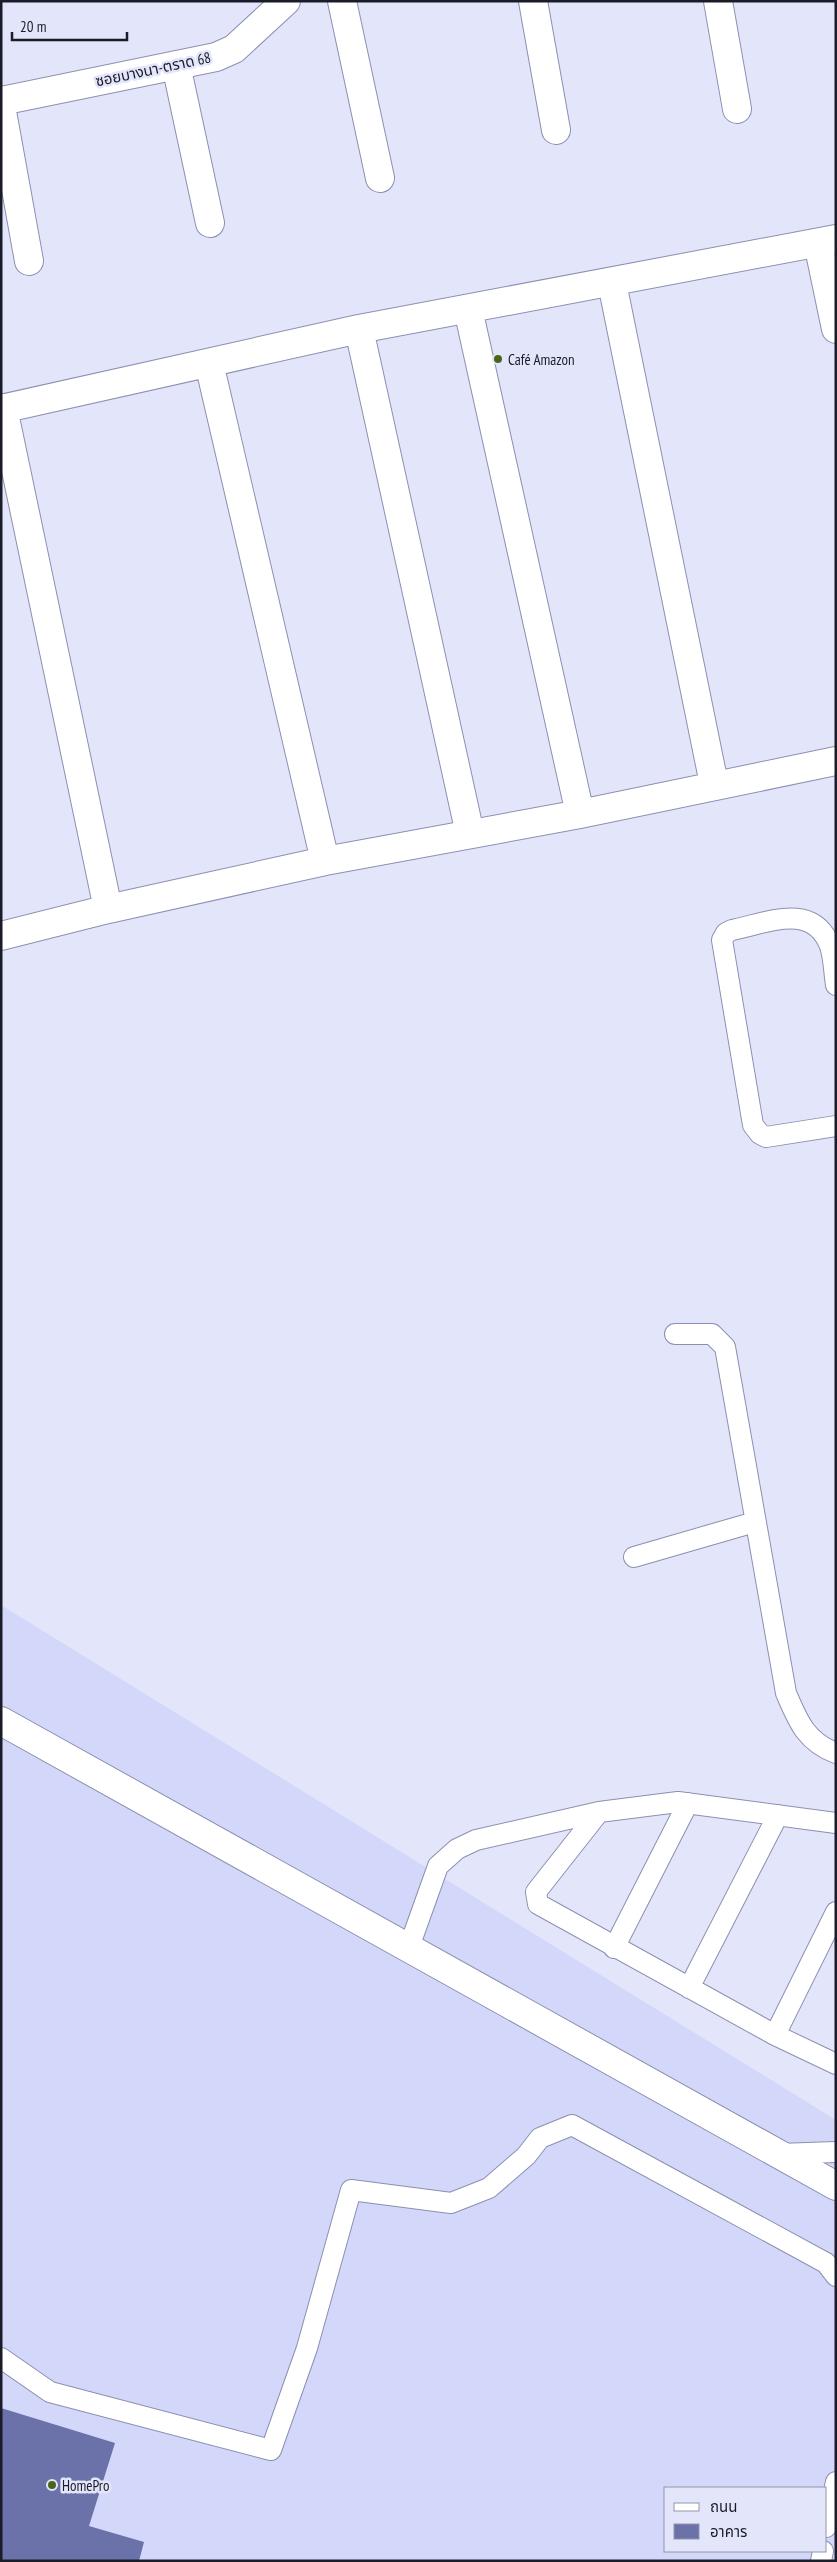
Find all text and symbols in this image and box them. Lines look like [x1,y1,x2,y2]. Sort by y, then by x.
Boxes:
scale bar [12,10,128,42]
text: 20 m [20,17,46,36]
street label: ซอยบางนา-ตราด 68 [94,47,212,91]
place label: Café Amazon [508,350,575,369]
marker: Café Amazon [492,353,504,365]
place label: HomePro [62,2476,109,2495]
marker: HomePro [46,2479,58,2491]
legend [664,2487,827,2552]
text: ถนน [710,2497,737,2516]
text: อาคาร [710,2522,747,2541]

